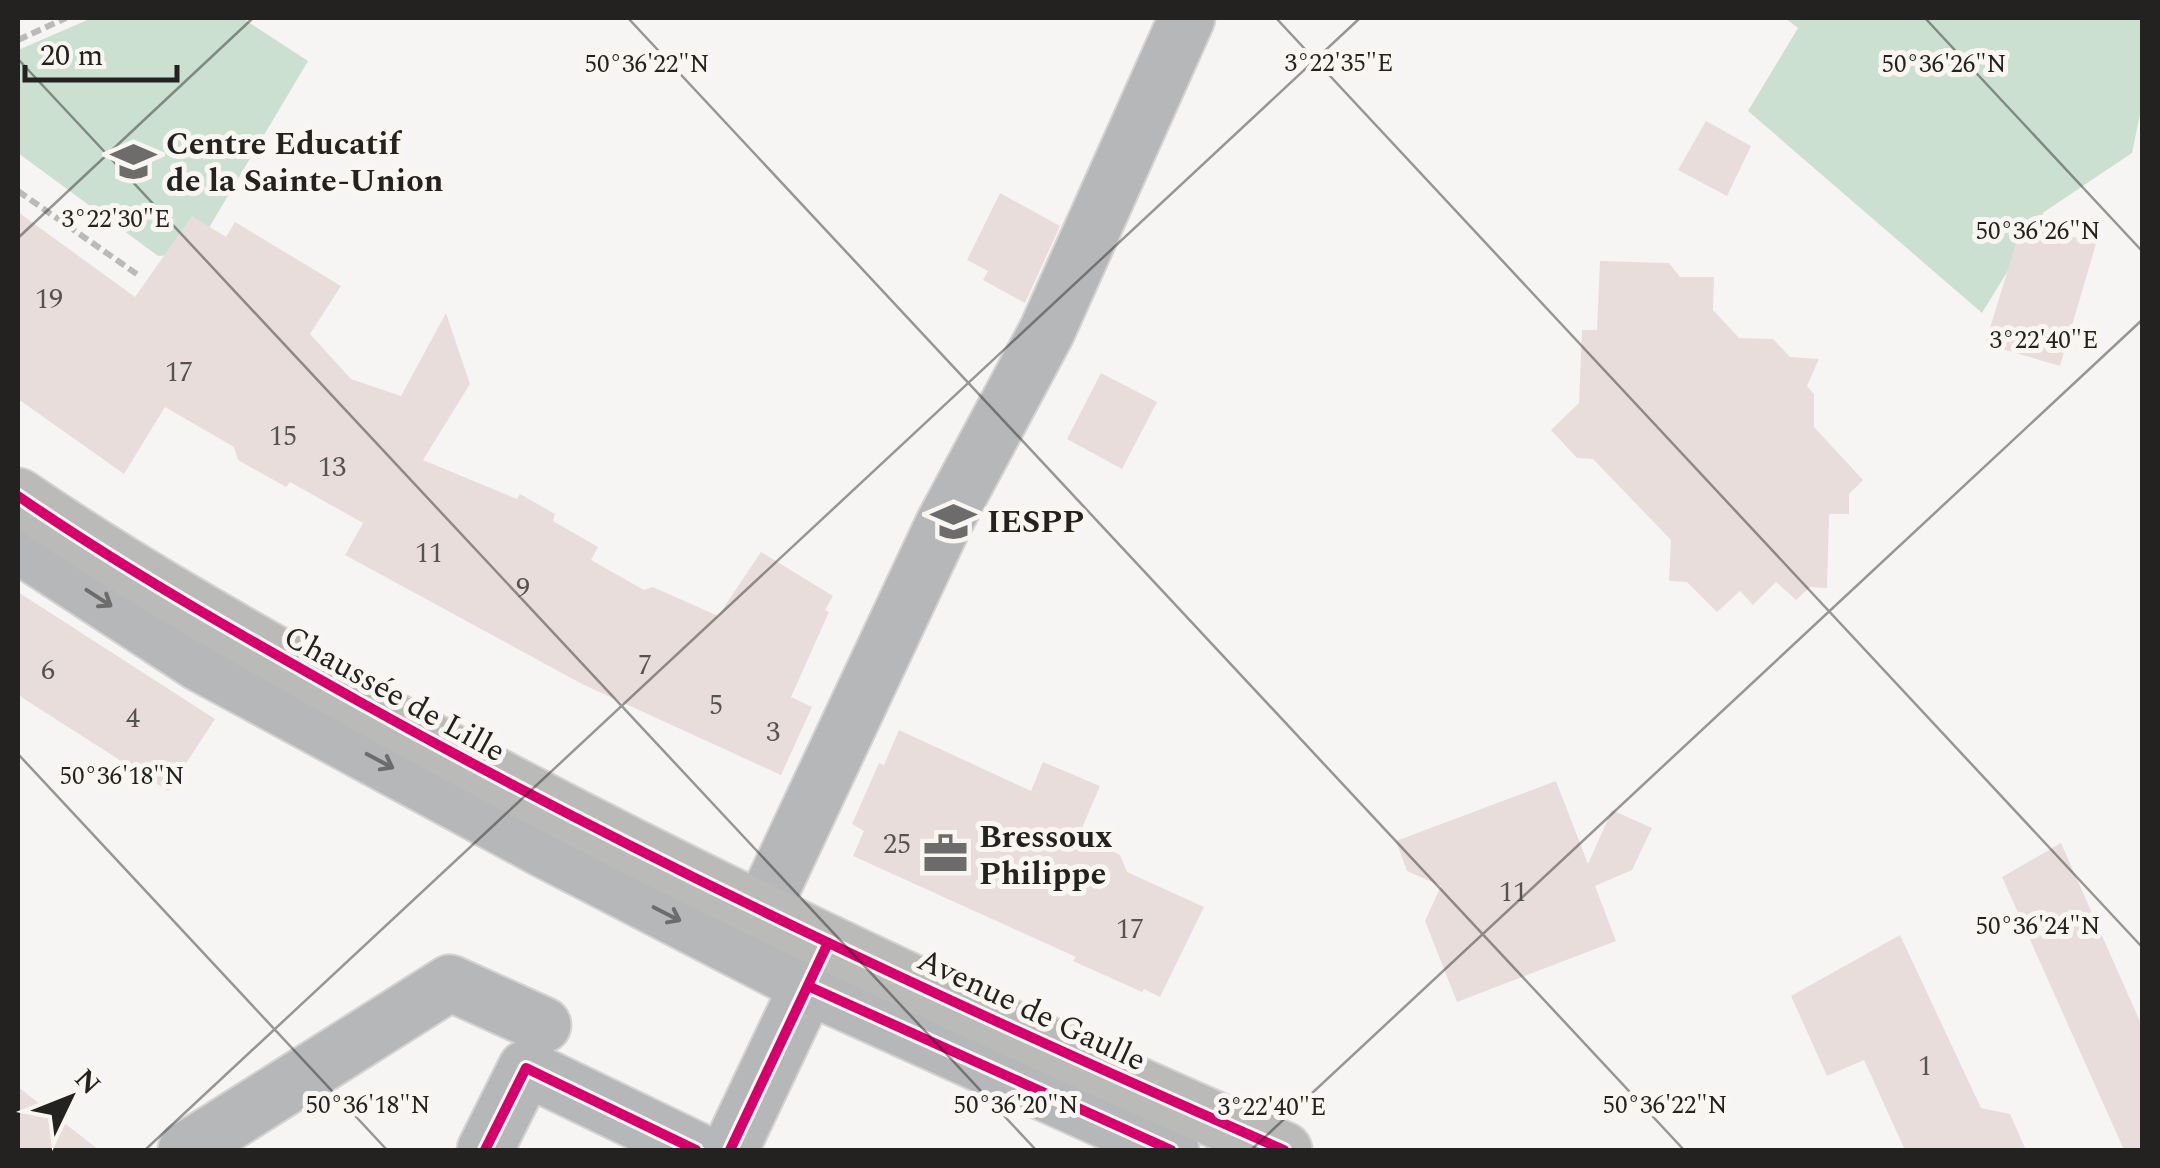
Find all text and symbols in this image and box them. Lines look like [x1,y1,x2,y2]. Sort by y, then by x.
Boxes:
scale bar [25,20,178,82]
text: 20 m [40,33,103,79]
text: 3°22'35"E [1285,45,1393,83]
text: 50°36'22"N [585,46,709,84]
text: 50°36'26"N [1882,46,2006,84]
place label: Centre Educatif de la Sainte-Union [166,120,444,206]
school or university icon: Centre Educatif de la Sainte-Union [109,137,157,185]
text: 3°22'30"E [62,201,170,239]
text: 50°36'26"N [1976,213,2100,251]
house number: 19 [35,278,63,321]
text: 3°22'40"E [1990,322,2098,360]
house number: 17 [165,351,193,394]
house number: 15 [269,415,297,458]
house number: 13 [318,446,346,489]
school or university icon: IESPP [930,497,978,545]
place label: IESPP [987,498,1084,547]
house number: 11 [415,532,443,575]
house number: 9 [516,567,530,610]
one-way arrow [85,588,113,609]
street label: Chaussée de Lille [274,613,514,776]
house number: 7 [638,644,652,687]
house number: 6 [41,649,55,692]
house number: 5 [709,684,723,727]
house number: 4 [126,697,140,740]
house number: 3 [766,711,780,754]
one-way arrow [365,752,395,772]
text: 50°36'18"N [60,758,184,796]
place label: Bressoux Philippe [979,813,1113,899]
house number: 25 [883,823,911,866]
office icon: Bressoux Philippe [922,830,970,878]
house number: 11 [1499,871,1527,914]
one-way arrow [652,904,682,924]
house number: 17 [1116,908,1144,951]
text: 50°36'24"N [1976,908,2100,946]
street label: Avenue de Gaulle [909,936,1154,1085]
house number: 1 [1918,1045,1932,1088]
north arrow [20,1048,120,1148]
text: N [64,1059,111,1105]
text: 50°36'18"N [306,1087,430,1125]
text: 50°36'20"N [954,1087,1078,1125]
text: 50°36'22"N [1603,1087,1727,1125]
text: 3°22'40"E [1218,1089,1326,1127]

